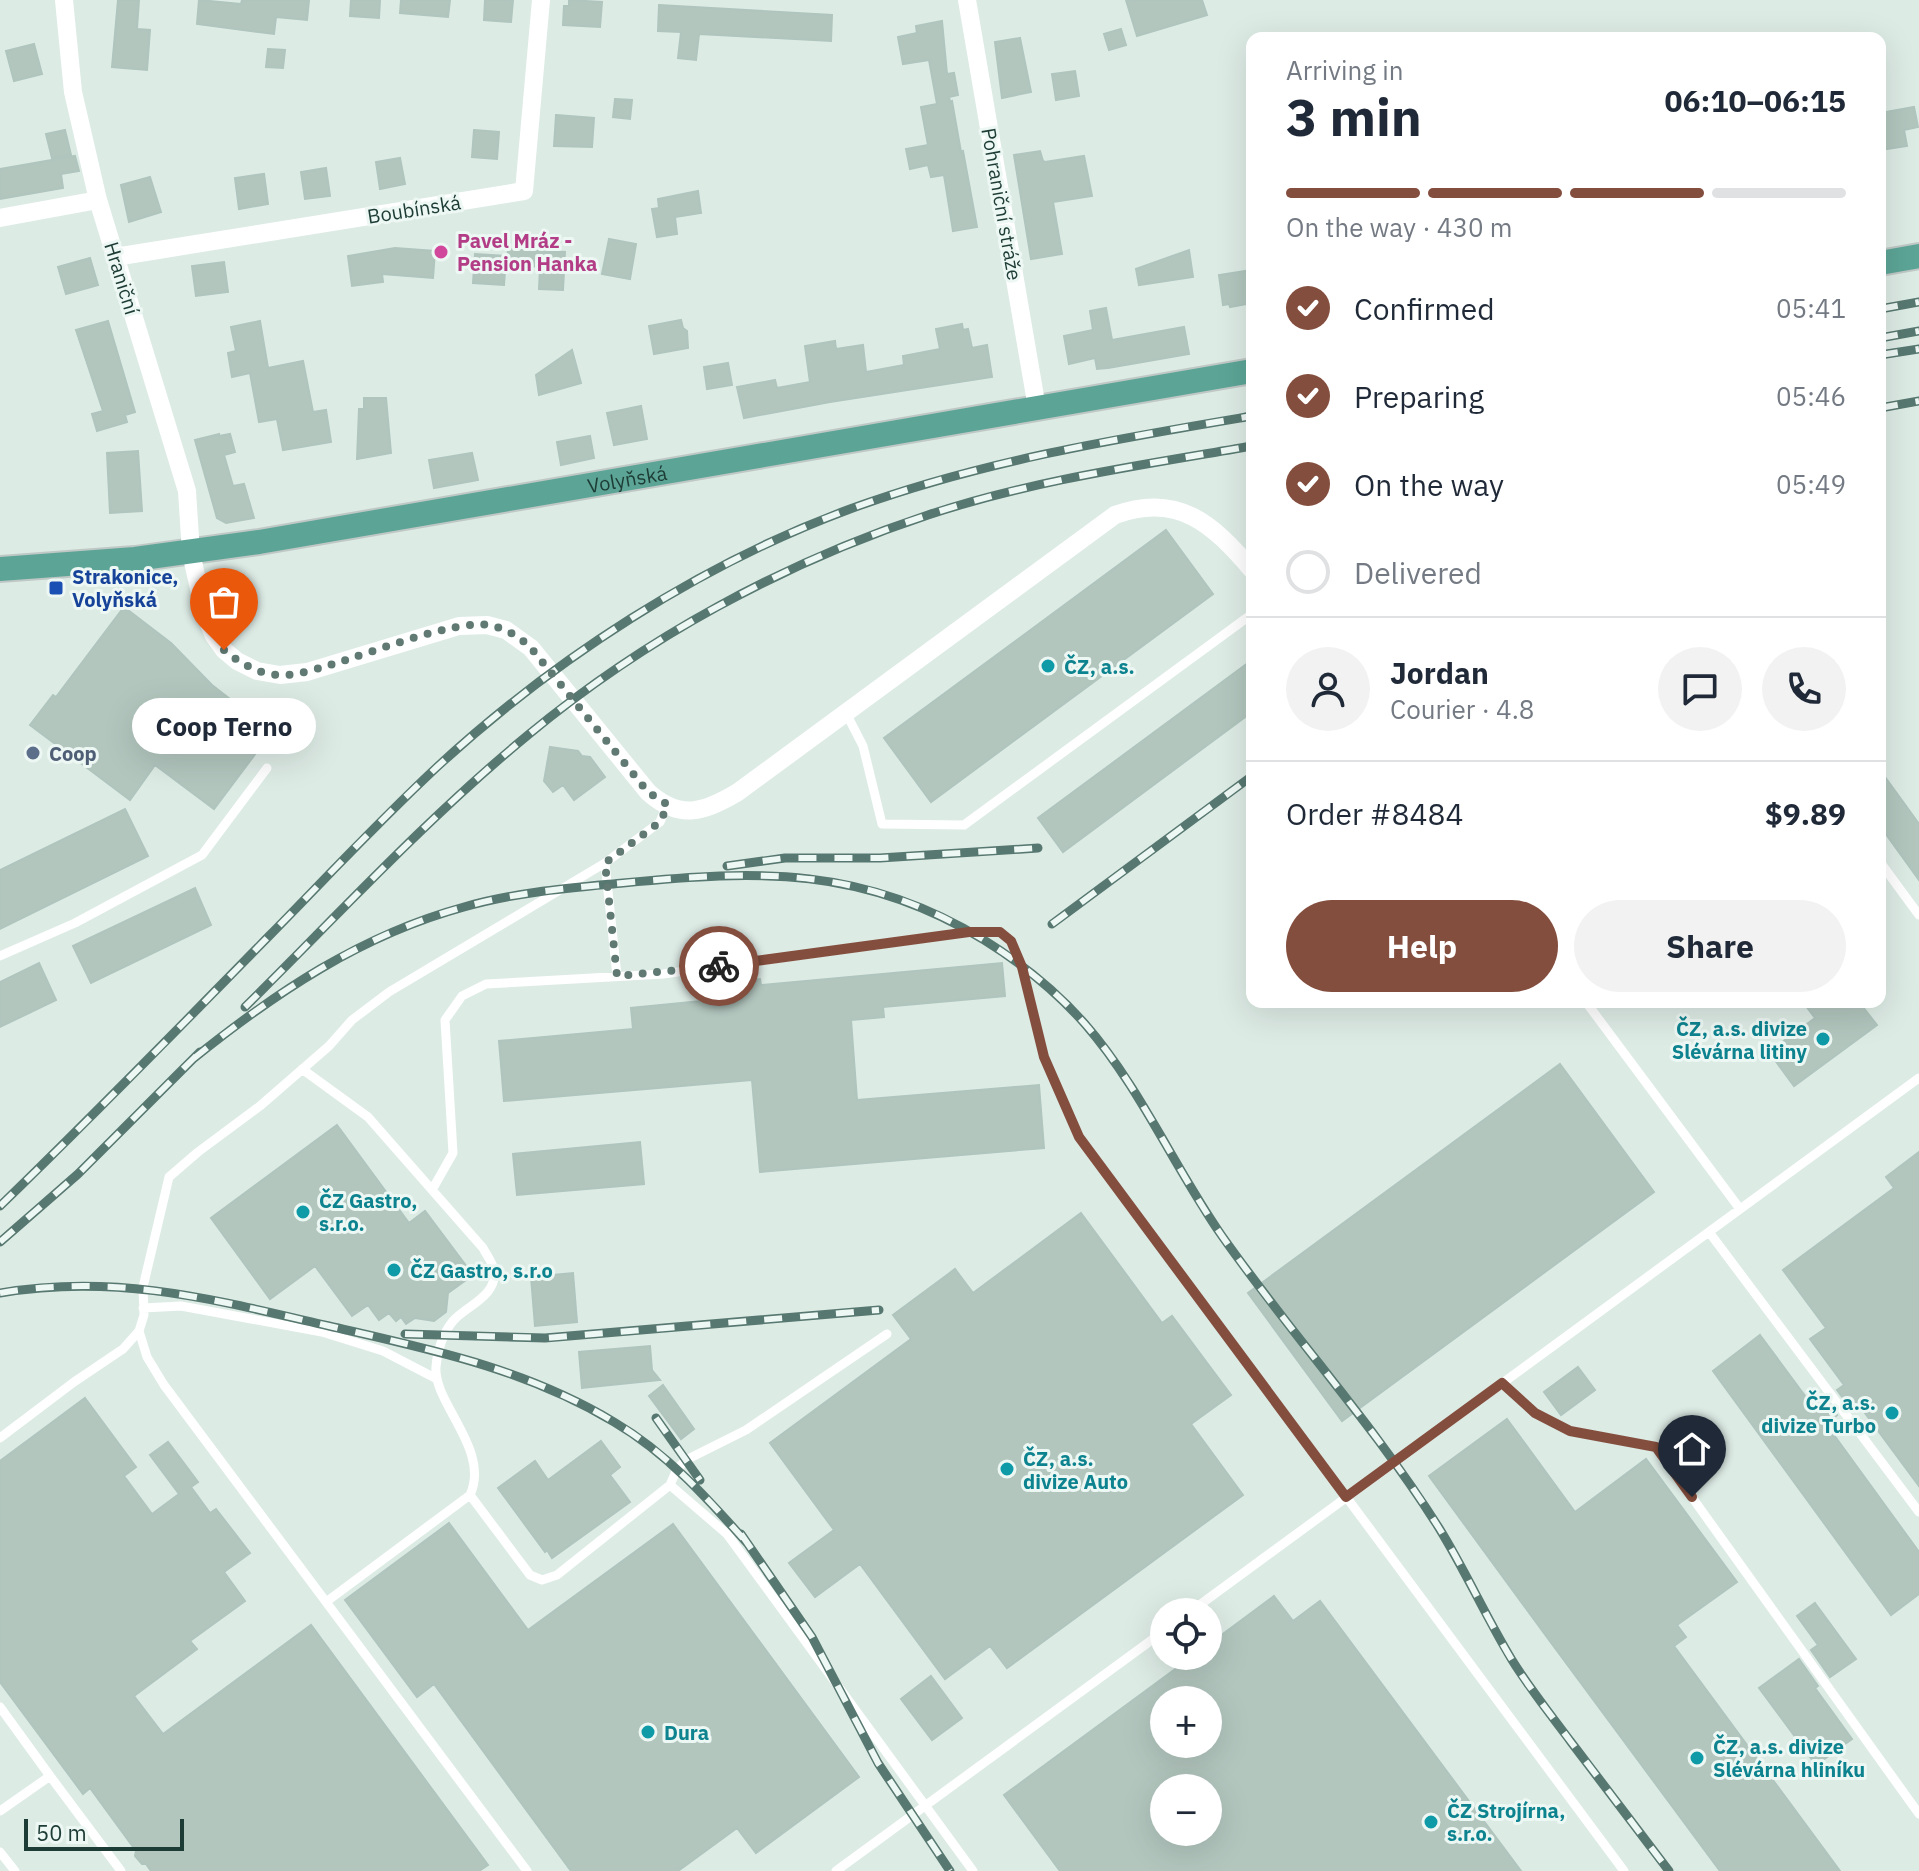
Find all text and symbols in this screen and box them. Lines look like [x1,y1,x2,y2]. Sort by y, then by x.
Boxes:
text: Arriving in [1286,53,1403,87]
text: 06:10–06:15 [1665,81,1846,120]
text: 3 min [1286,83,1422,150]
street label: Pohraniční stráže [975,126,1029,282]
street label: Boubínská [365,188,463,230]
text: On the way · 430 m [1286,210,1512,244]
place label: Pavel Mráz - Pension Hanka [457,227,597,277]
street label: Hraniční [98,238,146,318]
marker: Pavel Mráz - Pension Hanka [432,243,450,261]
icon: check [1286,286,1330,330]
text: Confirmed [1354,289,1495,328]
text: 05:41 [1776,291,1846,325]
icon: check [1286,374,1330,418]
text: Preparing [1354,377,1484,416]
text: 05:46 [1776,379,1846,413]
street label: Volyňská [585,458,669,499]
icon: check [1286,462,1330,506]
text: On the way [1354,465,1504,504]
text: 05:49 [1776,467,1846,501]
text: Delivered [1354,553,1482,592]
place label: Strakonice, Volyňská [72,563,179,613]
pin [190,568,258,650]
marker: Strakonice, Volyňská [47,579,65,597]
icon: bag [202,580,246,624]
button: person [1286,647,1370,731]
button: chat [1658,647,1742,731]
button: phone [1762,647,1846,731]
place label: ČZ, a.s. [1064,653,1135,680]
text: Jordan [1390,653,1489,692]
marker: ČZ, a.s. [1039,657,1057,675]
text: Courier · 4.8 [1390,692,1534,726]
callout: Coop Terno [132,698,316,754]
text: Coop Terno [156,709,292,743]
place label: Coop [49,740,97,767]
marker: Coop [24,744,42,762]
text: Order #8484 [1286,794,1463,833]
text: $9.89 [1765,794,1846,833]
button: Help [1286,900,1558,992]
button: Share [1574,900,1846,992]
courier [679,926,759,1006]
icon: bike [697,944,741,988]
place label: ČZ, a.s. divize Slévárna litiny [1672,1015,1807,1065]
marker: ČZ, a.s. divize Slévárna litiny [1814,1030,1832,1048]
place label: ČZ Gastro, s.r.o. [319,1187,417,1237]
marker: ČZ Gastro, s.r.o. [294,1203,312,1221]
place label: ČZ Gastro, s.r.o [410,1257,553,1284]
marker: ČZ Gastro, s.r.o [385,1261,403,1279]
place label: ČZ, a.s. divize Turbo [1761,1389,1876,1439]
marker: ČZ, a.s. divize Turbo [1883,1404,1901,1422]
pin [1658,1415,1726,1497]
icon: home [1670,1427,1714,1471]
place label: ČZ, a.s. divize Auto [1023,1445,1128,1495]
marker: ČZ, a.s. divize Auto [998,1460,1016,1478]
map controls [1150,1598,1222,1846]
button: locate [1150,1598,1222,1670]
button: + [1150,1686,1222,1758]
place label: Dura [664,1719,709,1746]
marker: Dura [639,1723,657,1741]
place label: ČZ, a.s. divize Slévárna hliníku [1713,1733,1865,1783]
marker: ČZ, a.s. divize Slévárna hliníku [1688,1749,1706,1767]
button: − [1150,1774,1222,1846]
place label: ČZ Strojírna, s.r.o. [1447,1797,1565,1847]
marker: ČZ Strojírna, s.r.o. [1422,1813,1440,1831]
scale bar [24,1815,184,1851]
text: 50 m [36,1818,87,1847]

